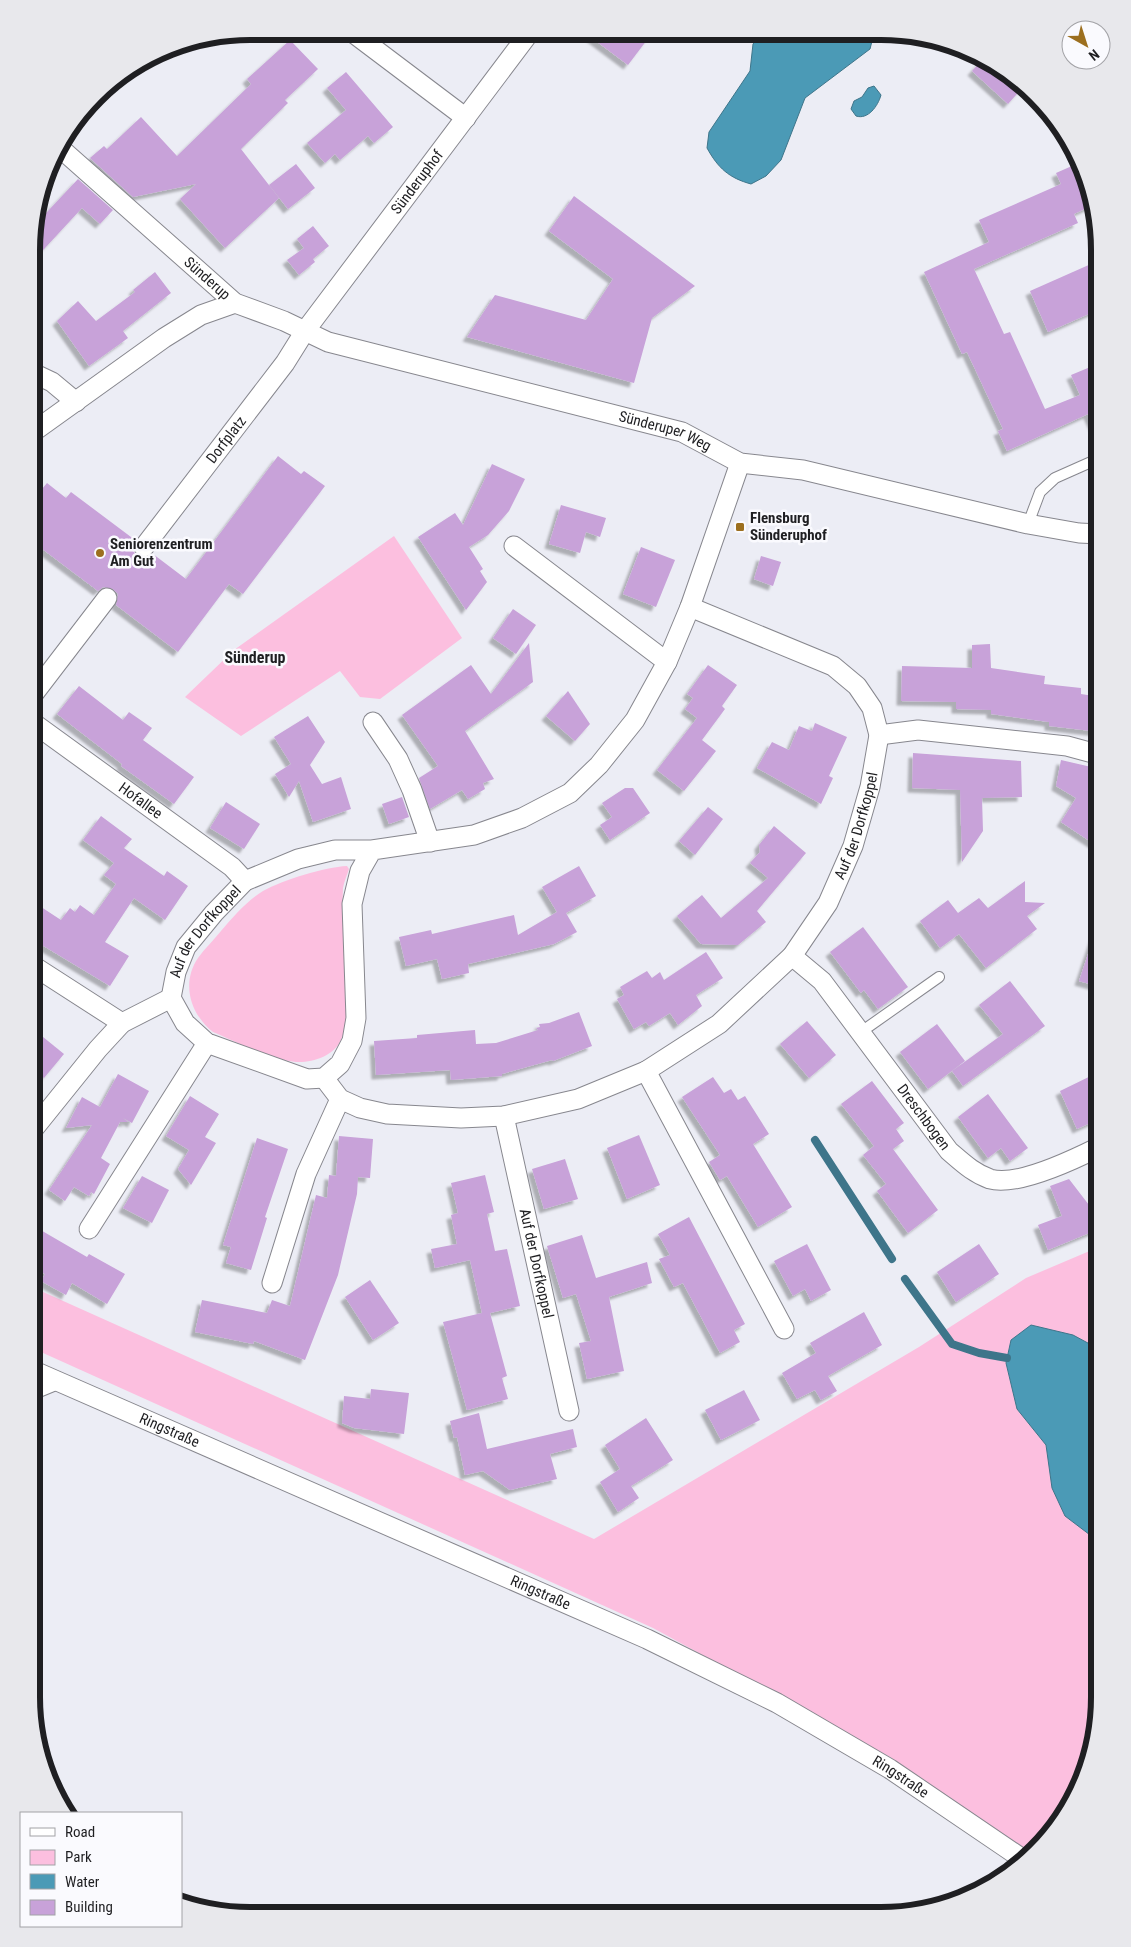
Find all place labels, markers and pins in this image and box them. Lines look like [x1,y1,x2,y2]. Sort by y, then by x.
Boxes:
place label: Flensburg Sünderuphof [750,509,827,544]
marker: Flensburg Sünderuphof [734,521,746,533]
place label: Seniorenzentrum Am Gut [110,535,213,570]
marker: Seniorenzentrum Am Gut [94,547,106,559]

